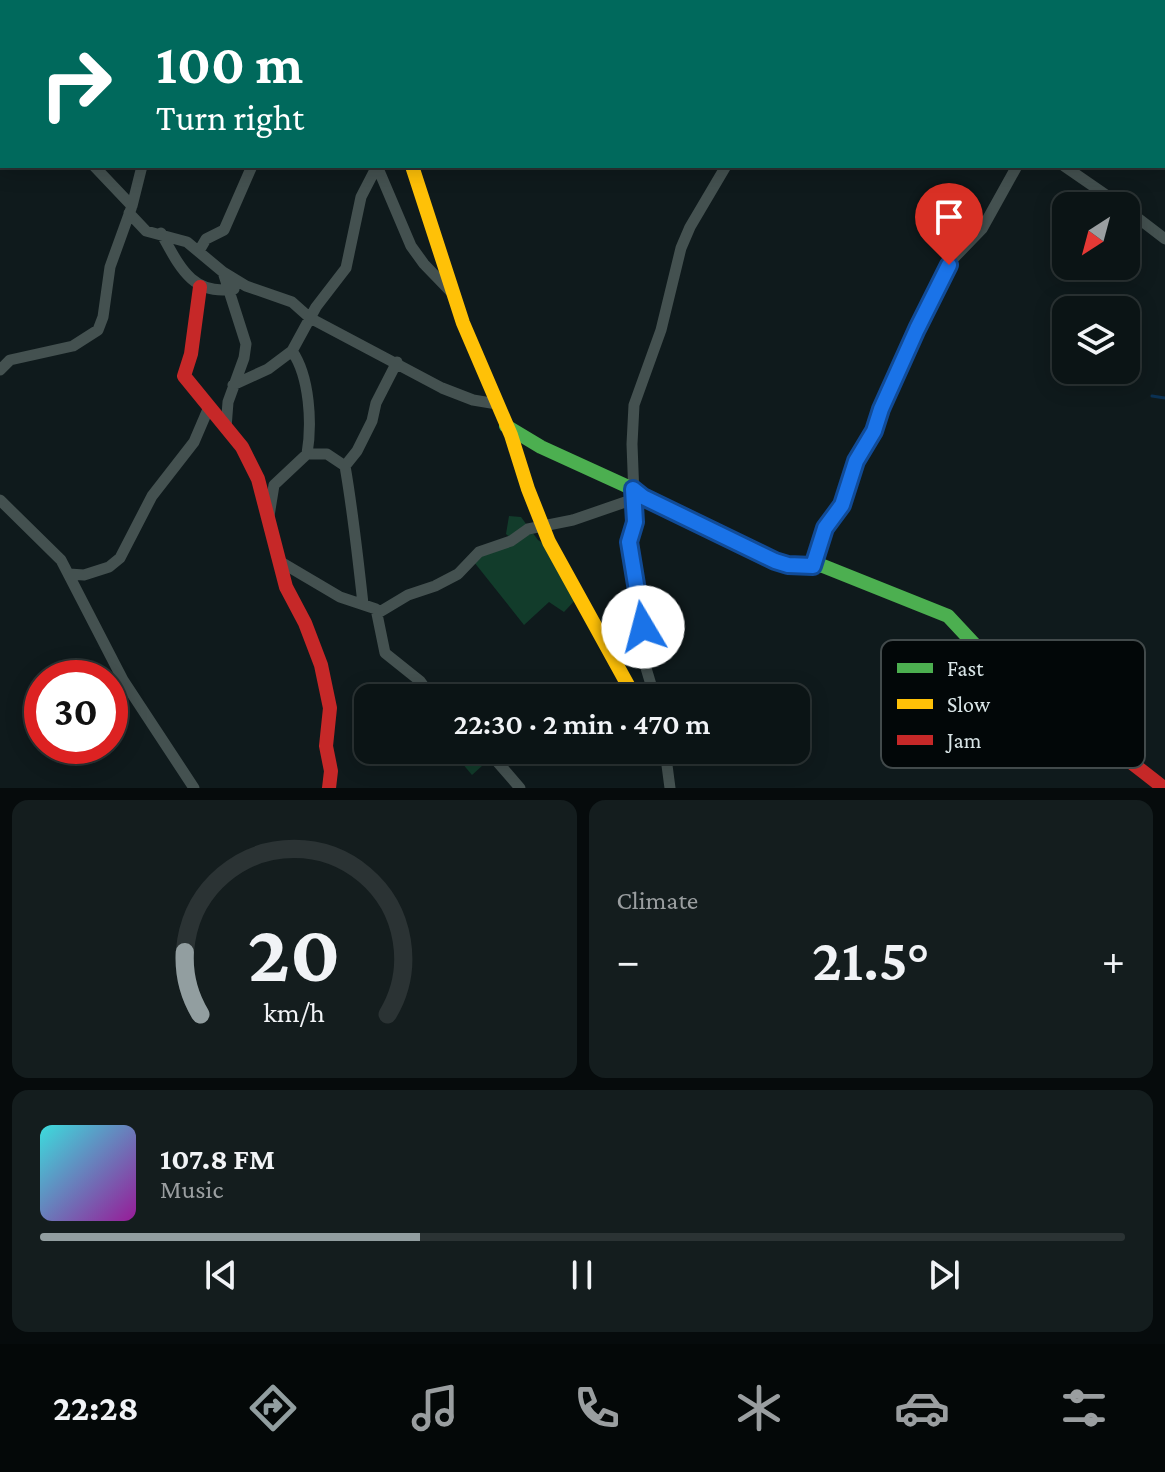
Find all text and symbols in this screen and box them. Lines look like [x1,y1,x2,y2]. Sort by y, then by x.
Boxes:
icon: right [24,32,128,136]
text: 100 m [156,33,303,95]
text: Turn right [156,98,304,138]
pin [915,183,983,265]
north arrow [1052,192,1140,280]
map controls [1052,192,1140,384]
icon: arrive [927,195,971,239]
button: layers [1052,296,1140,384]
position arrow [601,585,685,669]
legend [881,640,1145,768]
text: Fast [947,656,984,681]
speed limit sign: 30 [24,660,128,764]
text: Slow [947,692,991,717]
text: 22:30 · 2 min · 470 m [454,707,710,740]
text: Jam [945,728,982,753]
text: Climate [617,886,698,915]
text: 20 [248,906,341,999]
text: 21.5° [812,926,929,993]
text: − [617,936,640,984]
text: + [1102,936,1125,984]
text: km/h [263,996,325,1028]
text: 107.8 FM [160,1142,275,1175]
text: Music [160,1175,223,1204]
icon: previous [199,1253,243,1297]
icon: pause [560,1253,604,1297]
icon: next [922,1253,966,1297]
icon: directions [245,1380,301,1436]
icon: music [407,1380,463,1436]
icon: phone [569,1380,625,1436]
icon: climate [731,1380,787,1436]
icon: car [894,1380,950,1436]
icon: filters [1056,1380,1112,1436]
text: 22:28 [53,1388,139,1428]

